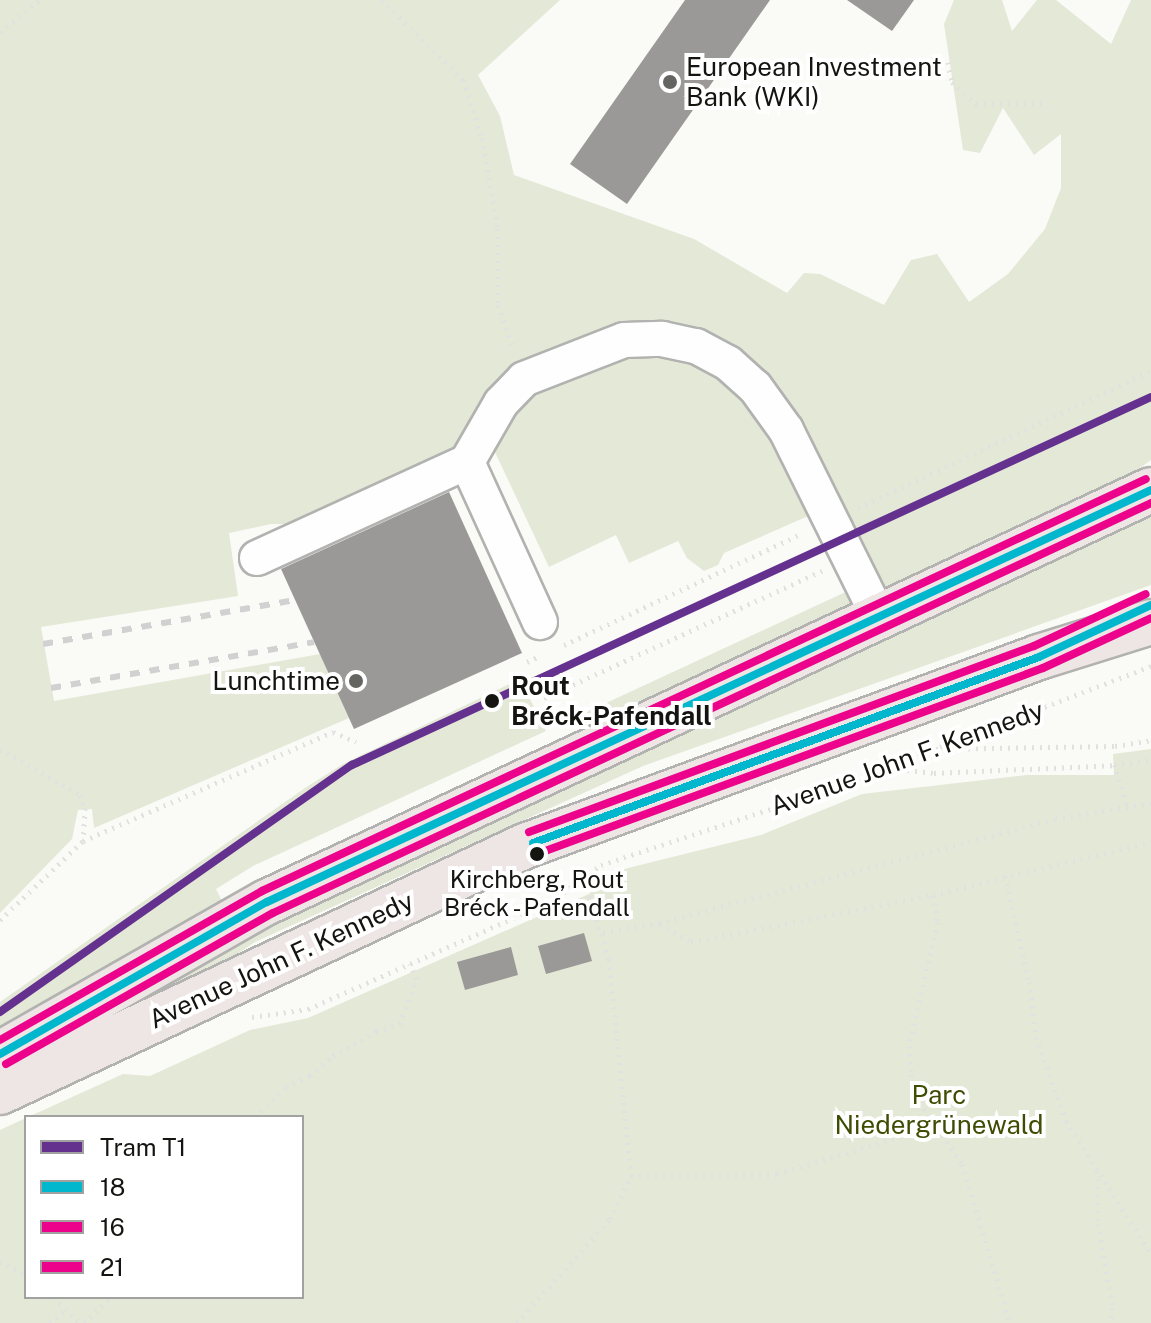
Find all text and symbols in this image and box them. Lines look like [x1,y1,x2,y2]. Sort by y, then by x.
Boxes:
place label: European Investment Bank (WKI) [686,51,942,112]
marker: European Investment Bank (WKI) [661,73,679,91]
place label: Lunchtime [212,665,340,697]
place label: Rout Bréck-Pafendall [511,670,712,732]
marker: Lunchtime [347,672,365,690]
marker: Rout Bréck-Pafendall [480,689,504,713]
street label: Avenue John F. Kennedy [766,694,1048,822]
marker: Kirchberg, Rout Bréck - Pafendall [529,846,545,862]
place label: Kirchberg, Rout Bréck - Pafendall [441,866,633,922]
street label: Avenue John F. Kennedy [144,885,418,1035]
park label: Parc Niedergrünewald [835,1079,1043,1140]
legend [24,1115,304,1299]
text: Tram T1 [100,1133,186,1161]
text: 18 [100,1173,125,1201]
text: 16 [100,1213,125,1241]
text: 21 [100,1253,124,1281]

